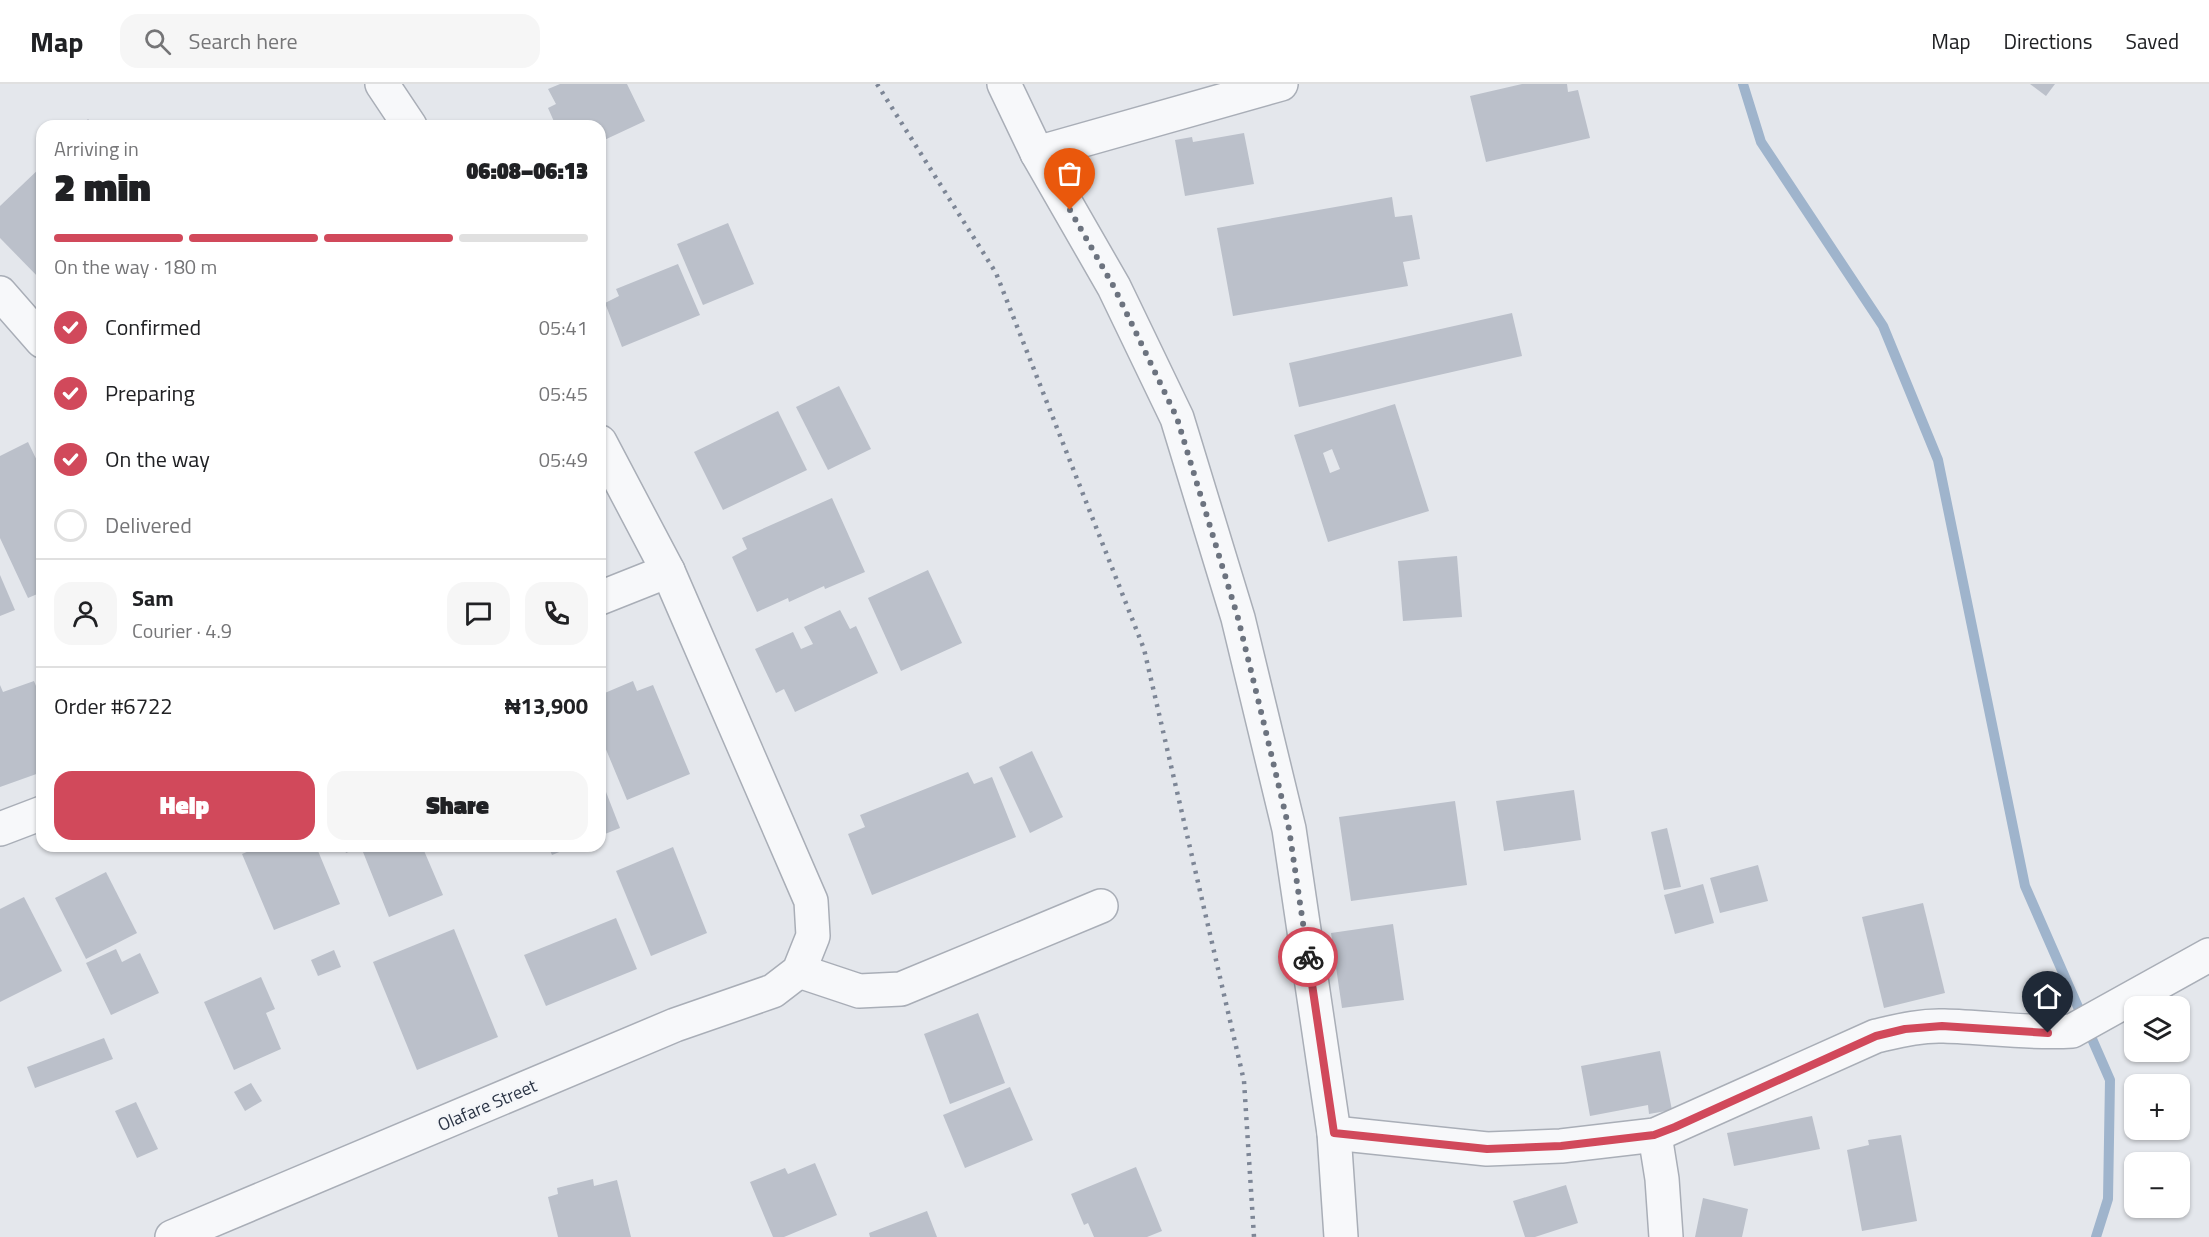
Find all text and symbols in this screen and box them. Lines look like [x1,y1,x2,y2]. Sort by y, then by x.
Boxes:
search box [120,14,540,68]
text: Map [30,20,84,63]
text: Search here [189,24,298,58]
icon: search [141,25,174,58]
text: Map [1931,25,1971,57]
text: Directions [2004,25,2093,57]
text: Saved [2126,25,2179,57]
text: Arriving in [54,133,139,164]
pin [1044,148,1095,210]
text: 06:08–06:13 [466,154,588,188]
text: 2 min [54,157,151,216]
icon: bag [1053,157,1086,190]
text: On the way · 180 m [54,251,217,282]
text: Confirmed [105,310,201,344]
icon: check [54,311,87,344]
text: 05:41 [539,312,588,343]
text: Preparing [105,376,195,410]
icon: check [54,377,87,410]
text: 05:45 [539,378,588,409]
text: On the way [105,442,210,476]
icon: check [54,443,87,476]
text: 05:49 [539,444,588,475]
text: Delivered [105,508,192,542]
text: Sam [132,581,174,615]
button: person [54,582,117,645]
button: chat [447,582,510,645]
button: phone [525,582,588,645]
text: Courier · 4.9 [132,615,232,646]
text: Order #6722 [54,689,173,723]
text: ₦13,900 [505,689,588,723]
button: Help [54,771,315,840]
button: Share [327,771,588,840]
courier [1278,927,1338,987]
icon: bike [1292,941,1325,974]
pin [2022,971,2073,1033]
icon: home [2031,980,2064,1013]
map controls [2124,996,2190,1218]
button: layers [2124,996,2190,1062]
street label: Olafare Street [433,1072,541,1138]
button: + [2124,1074,2190,1140]
button: − [2124,1152,2190,1218]

